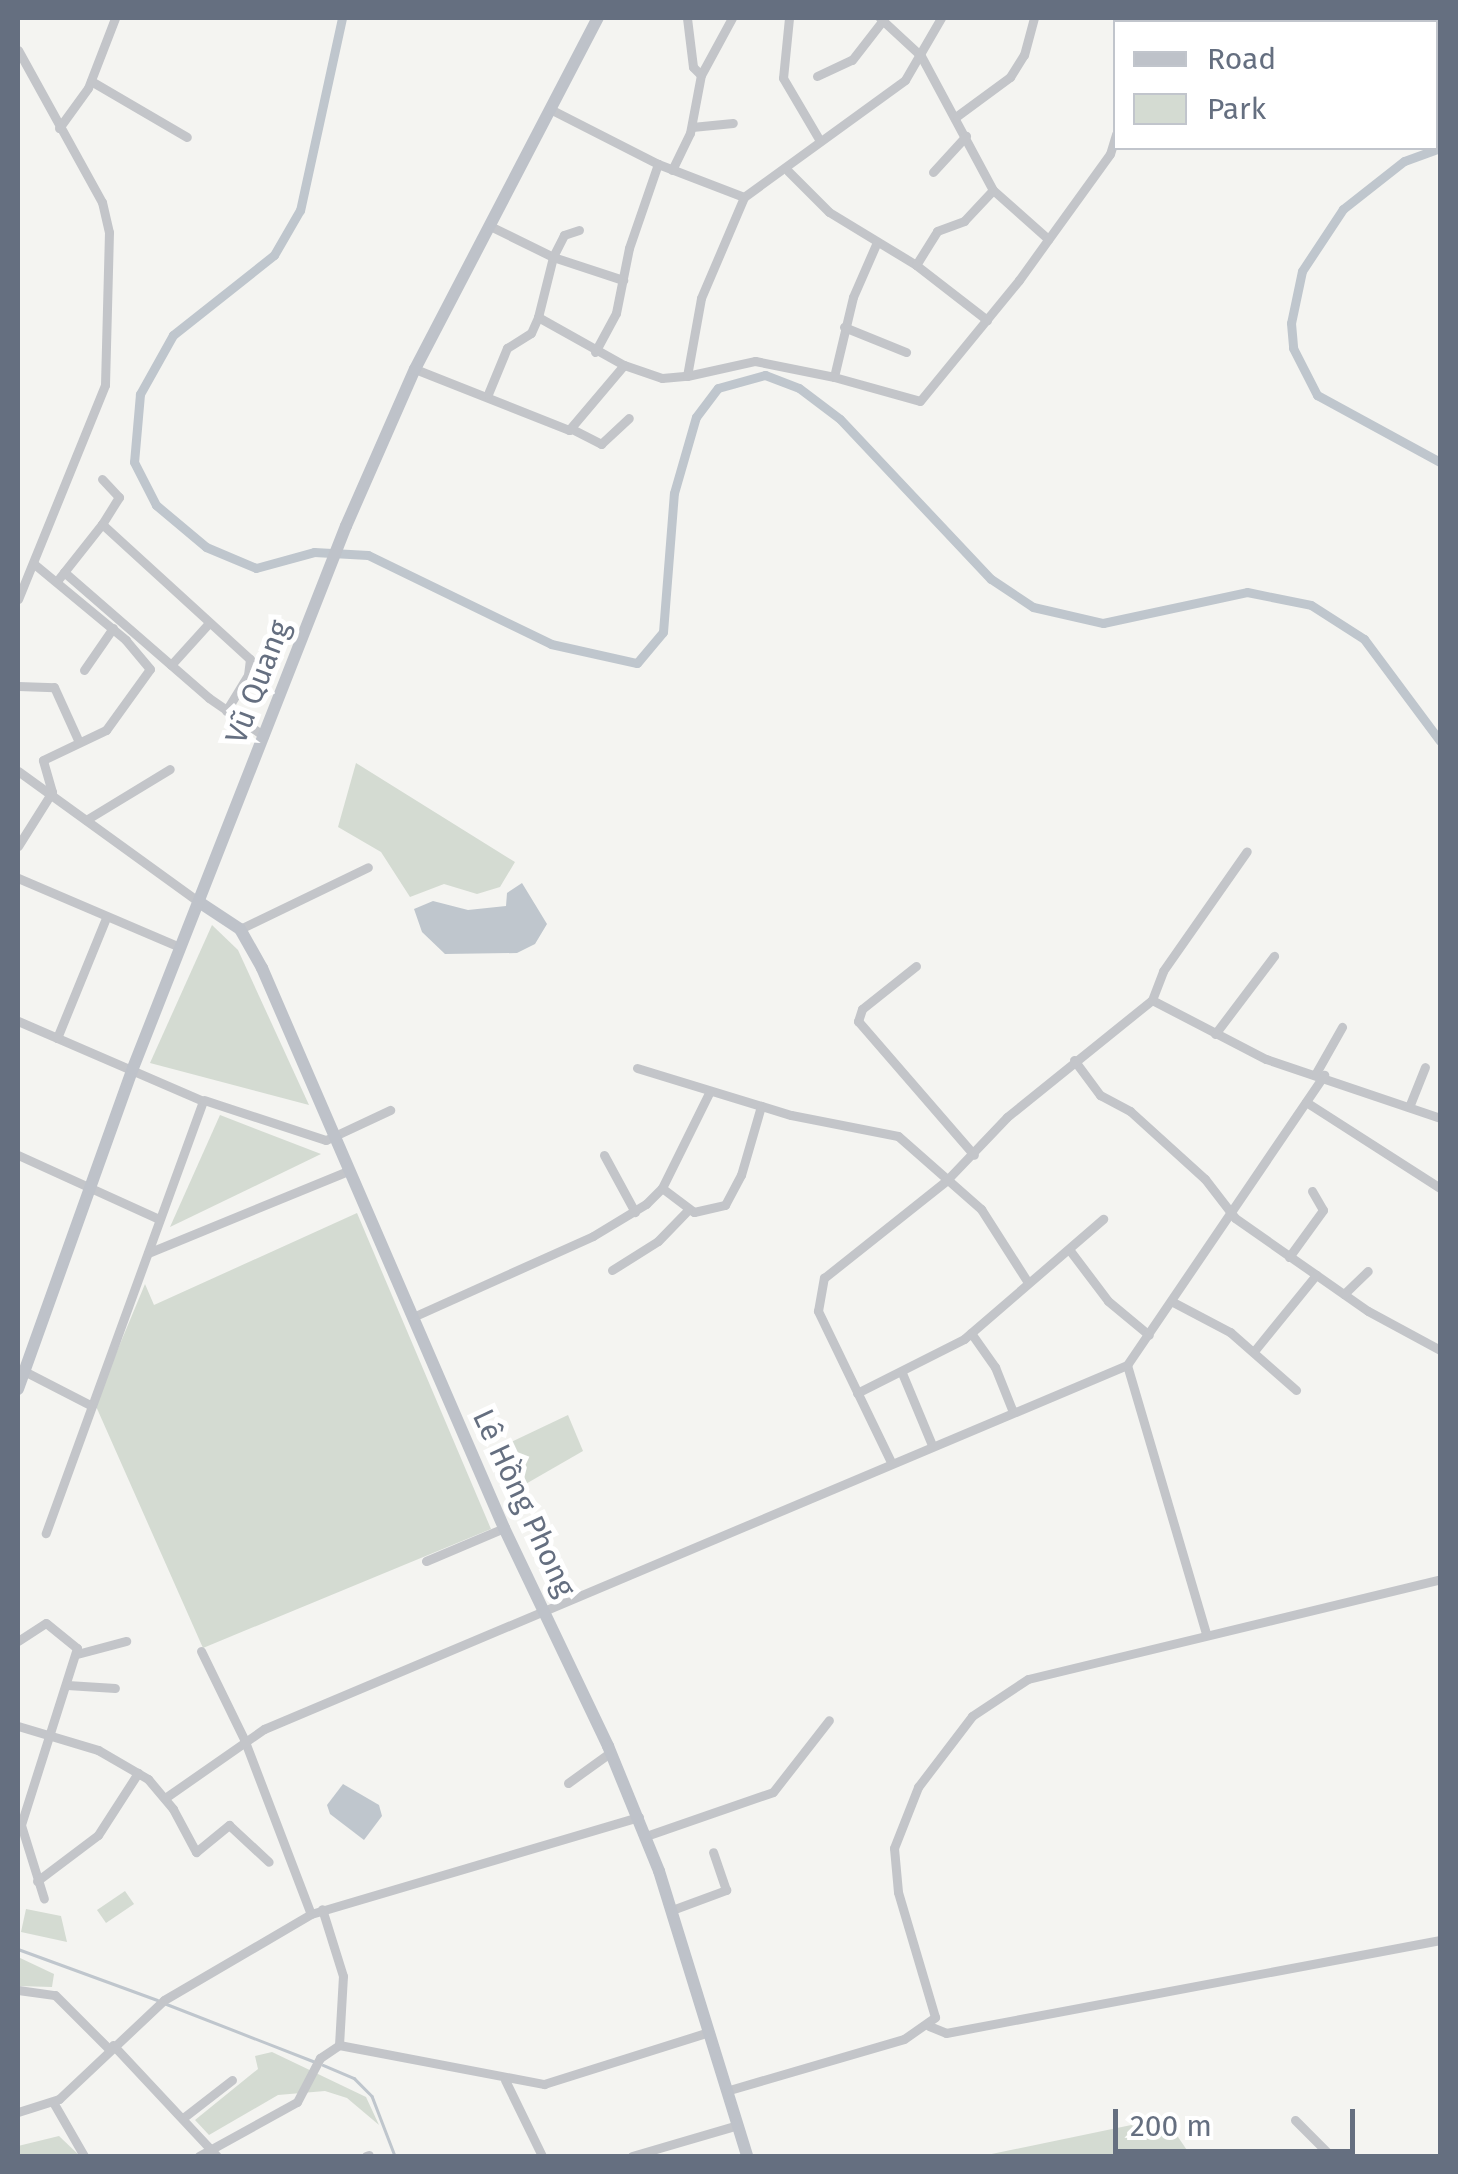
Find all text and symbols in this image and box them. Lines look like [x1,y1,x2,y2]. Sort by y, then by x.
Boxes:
legend [1113,20,1438,150]
text: Road [1207,41,1276,77]
text: Park [1207,91,1266,127]
street label: Vũ Quang [218,615,298,749]
street label: Lê Hồng Phong [465,1404,583,1602]
scale bar [1118,2089,1360,2151]
text: 200 m [1130,2108,1212,2144]

